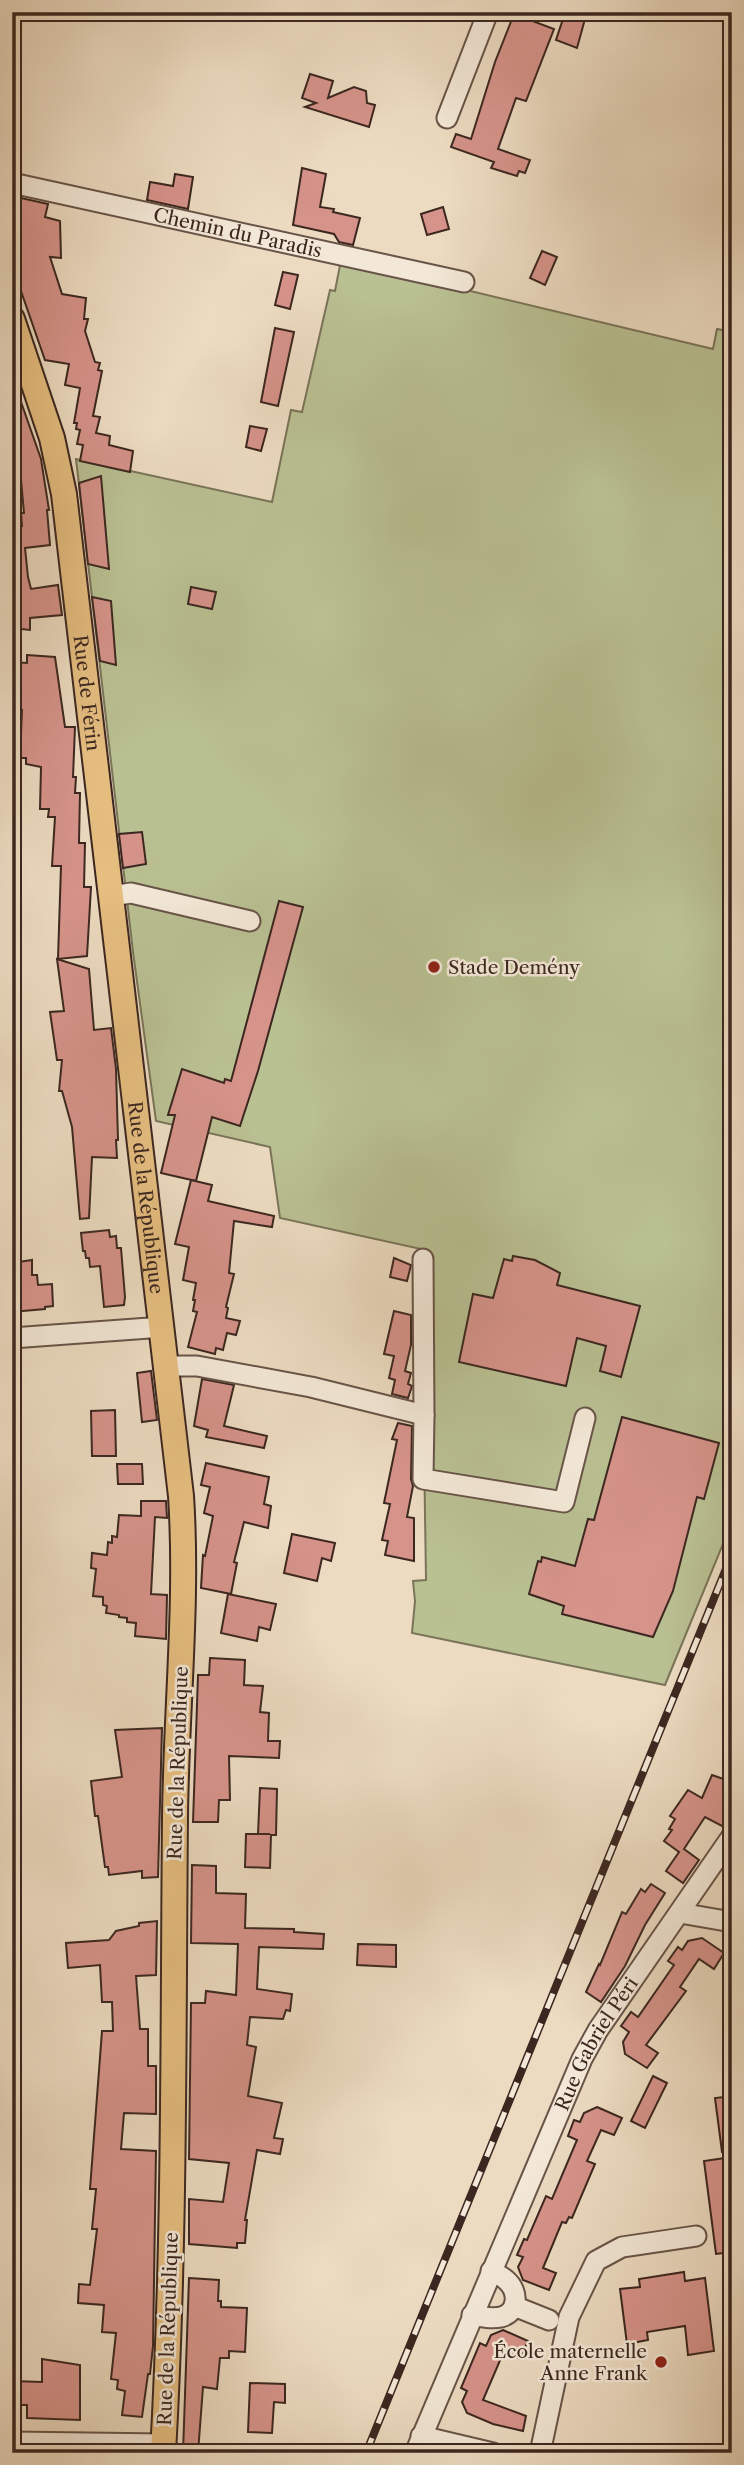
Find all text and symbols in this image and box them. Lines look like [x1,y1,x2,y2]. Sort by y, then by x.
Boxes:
street label: Chemin du Paradis [151,203,324,262]
street label: Rue de Férin [69,634,105,752]
place label: Stade Demény [448,956,580,979]
marker: Stade Demény [426,959,442,975]
street label: Rue de la République [123,1100,169,1295]
street label: Rue de la République [163,1666,193,1860]
street label: Rue Gabriel Péri [550,1972,643,2114]
street label: Rue de la République [153,2232,183,2426]
place label: École maternelle Anne Frank [493,2340,648,2385]
marker: École maternelle Anne Frank [653,2354,669,2370]

